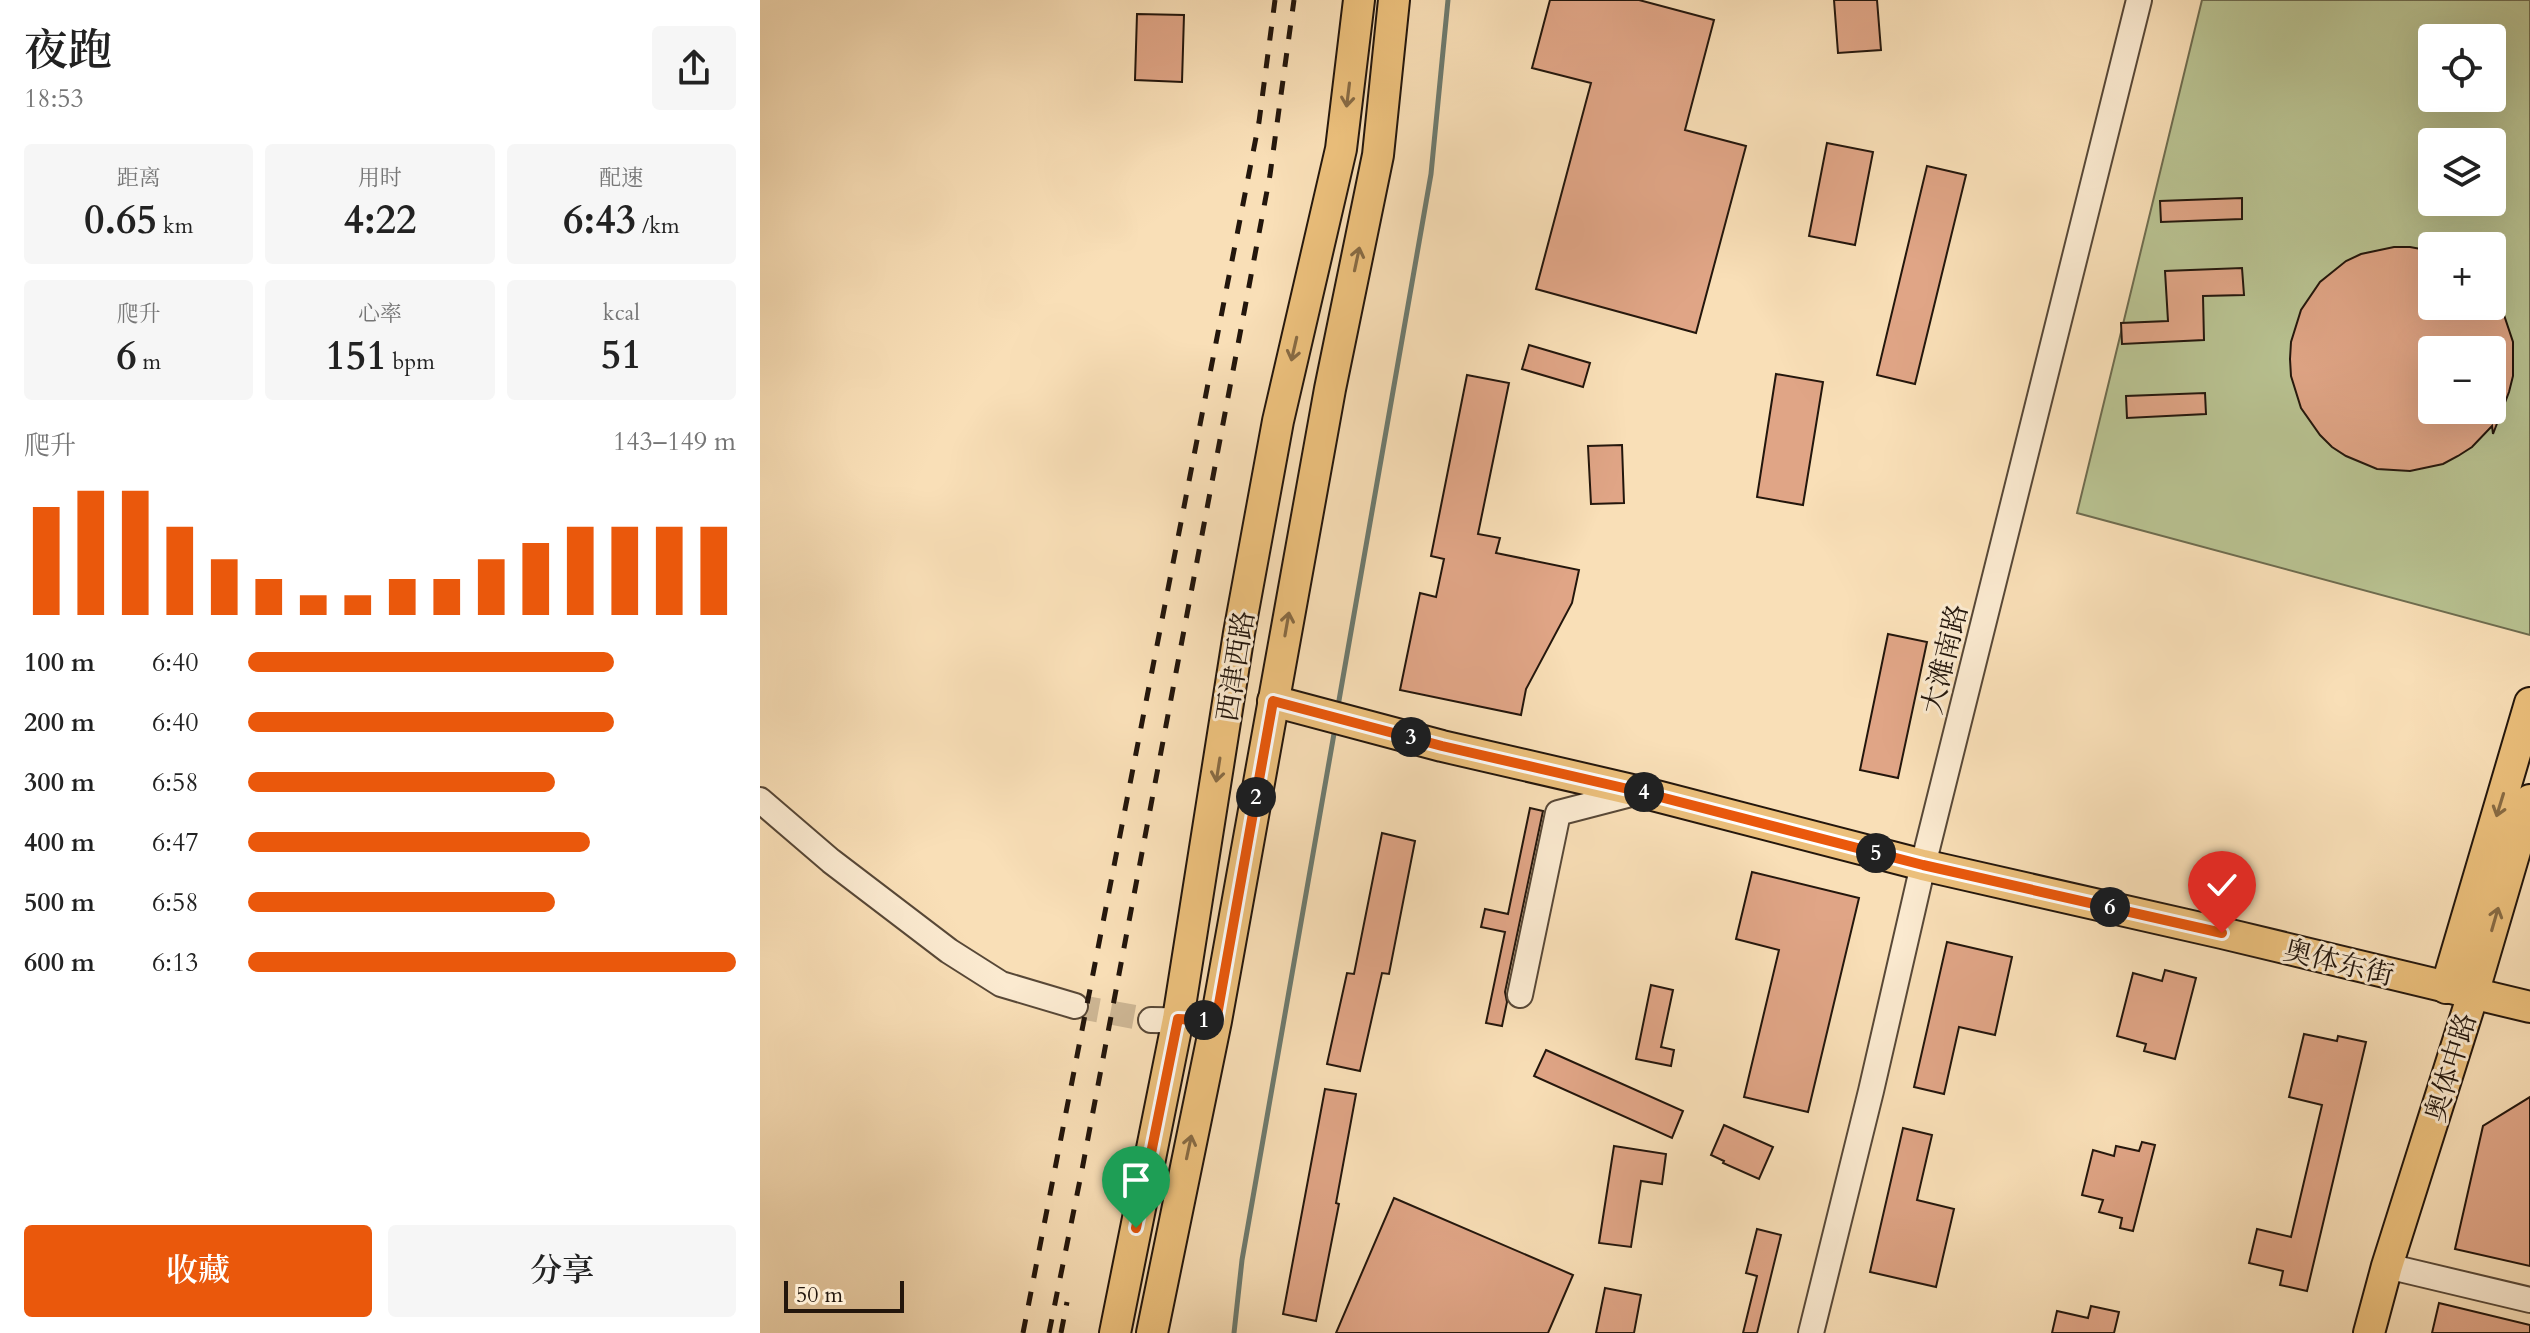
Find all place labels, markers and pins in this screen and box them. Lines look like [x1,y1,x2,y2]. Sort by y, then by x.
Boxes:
pin: 3 [1391,717,1431,757]
pin: 4 [1624,772,1664,812]
pin: 2 [1236,777,1276,817]
pin: 5 [1856,833,1896,873]
pin [2188,851,2256,933]
pin: 6 [2090,887,2130,927]
pin: 1 [1184,1000,1224,1040]
pin [1102,1146,1170,1228]

